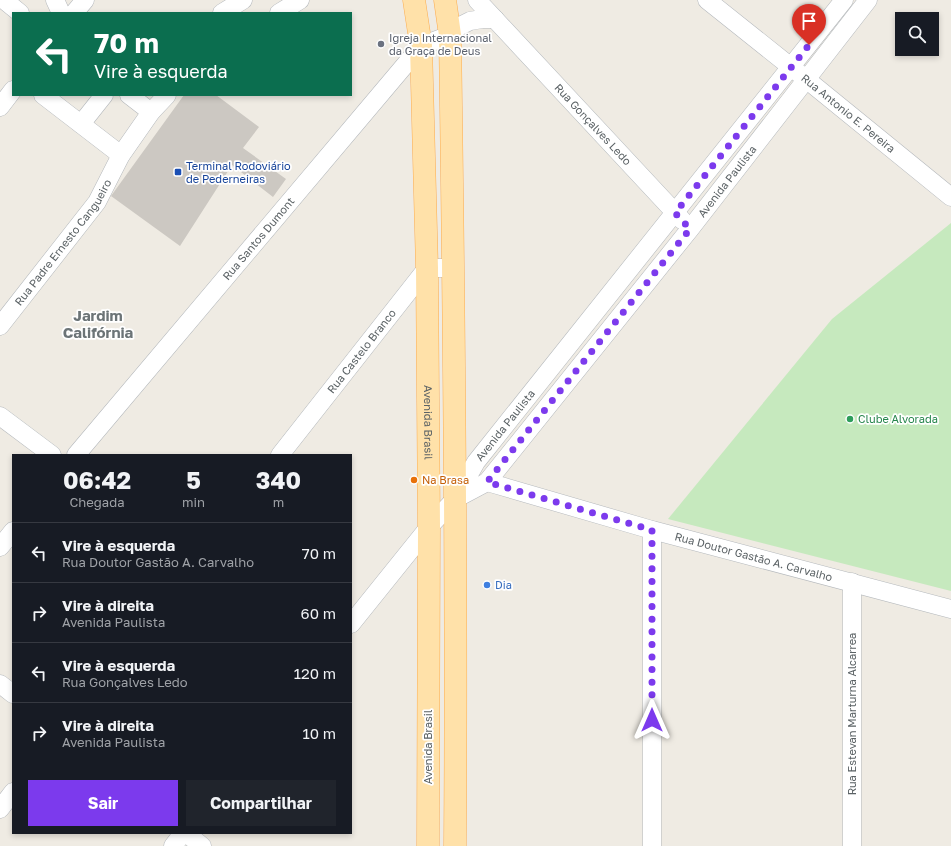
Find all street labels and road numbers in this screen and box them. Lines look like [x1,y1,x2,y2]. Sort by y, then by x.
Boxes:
street label: Rua Antonio E. Pereira [799,71,898,155]
street label: Rua Gonçalves Ledo [552,81,635,168]
street label: Avenida Paulista [695,142,759,220]
street label: Rua Padre Ernesto Cangueiro [12,177,114,308]
street label: Rua Santos Dumont [220,194,297,282]
street label: Rua Castelo Branco [324,306,398,395]
street label: Avenida Brasil [422,385,435,460]
street label: Avenida Paulista [472,387,537,463]
street label: Rua Doutor Gastão A. Carvalho [674,529,834,584]
street label: Rua Estevan Marturna Alcarrea [845,633,858,795]
street label: Avenida Brasil [421,709,434,784]

